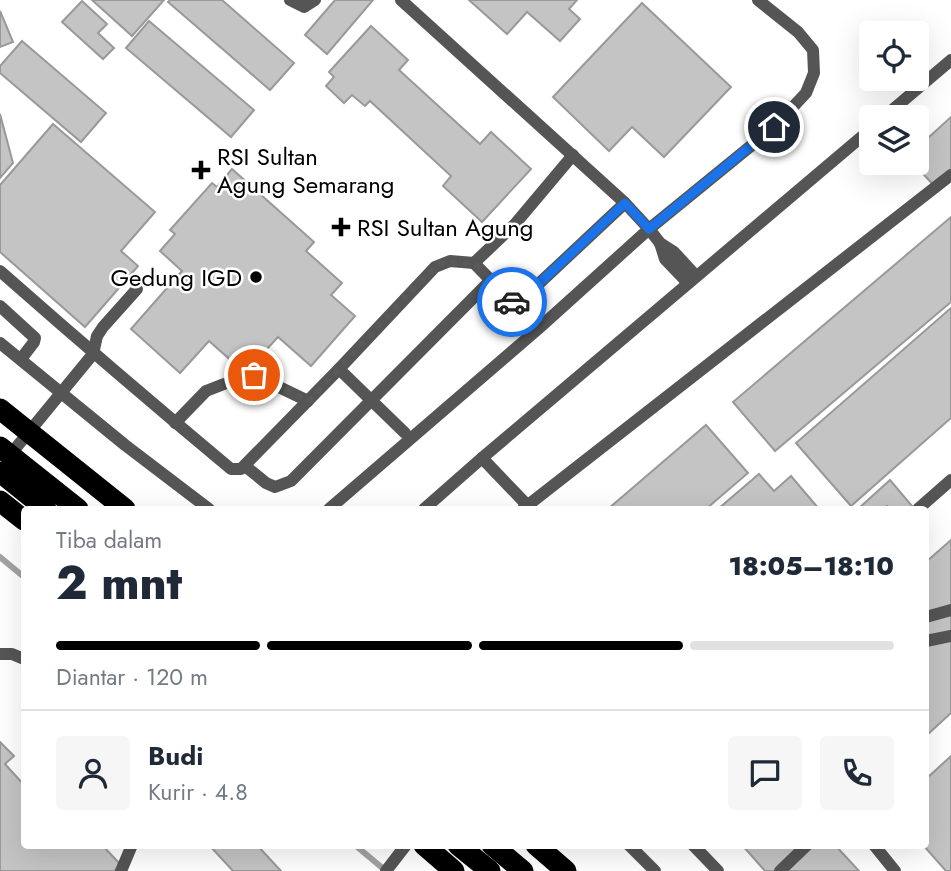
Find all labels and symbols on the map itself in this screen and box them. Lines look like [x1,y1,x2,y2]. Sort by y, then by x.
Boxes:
pin [744,97,804,157]
place label: RSI Sultan Agung Semarang [217,139,394,202]
marker: RSI Sultan Agung Semarang [191,160,211,180]
place label: RSI Sultan Agung [357,210,533,245]
marker: RSI Sultan Agung [331,217,351,237]
place label: Gedung IGD [110,260,242,295]
courier [477,267,547,337]
marker: Gedung IGD [248,269,264,285]
pin [224,345,284,405]

